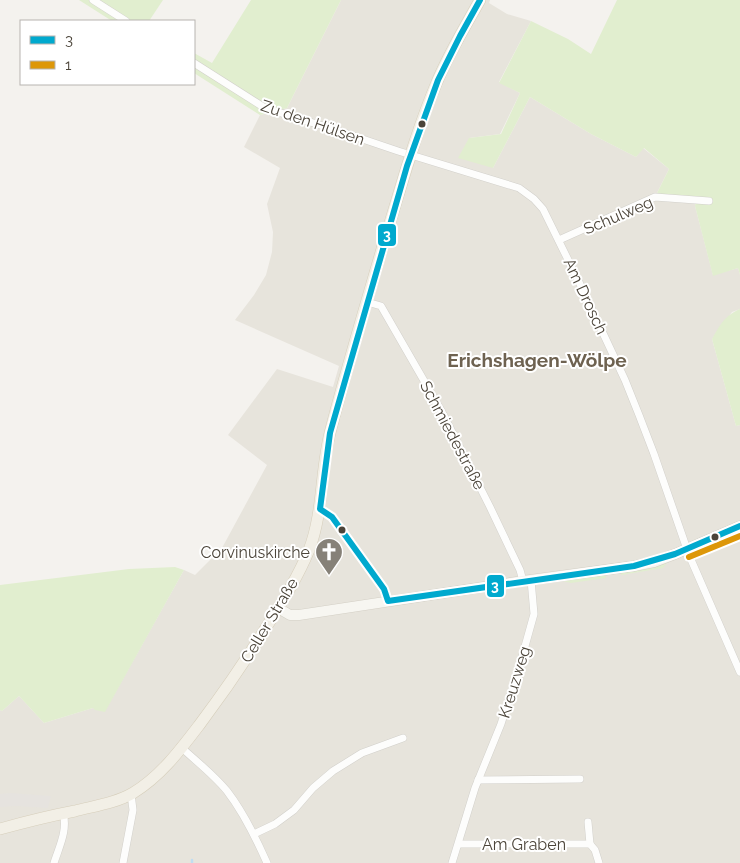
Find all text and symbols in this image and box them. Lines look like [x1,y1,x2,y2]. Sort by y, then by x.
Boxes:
legend [20,20,195,85]
text: 3 [65,31,73,49]
text: 1 [65,56,72,74]
street label: Zu den Hülsen [259,96,367,149]
unlabelled marker [417,119,427,129]
street label: Schulweg [581,192,656,239]
line badge: 3 [377,223,397,247]
text: 3 [383,227,391,243]
street label: Am Drosch [560,255,611,337]
district label: Erichshagen-Wölpe [447,349,627,371]
street label: Schmiedestraße [416,378,489,493]
unlabelled marker [337,525,347,535]
unlabelled marker [710,532,720,542]
church icon: Corvinuskirche [314,537,344,576]
place label: Corvinuskirche [200,543,310,562]
line badge: 3 [486,574,505,598]
street label: Celler Straße [237,575,302,666]
text: 3 [491,578,499,594]
street label: Kreuzweg [495,644,534,721]
street label: Am Graben [482,835,566,854]

